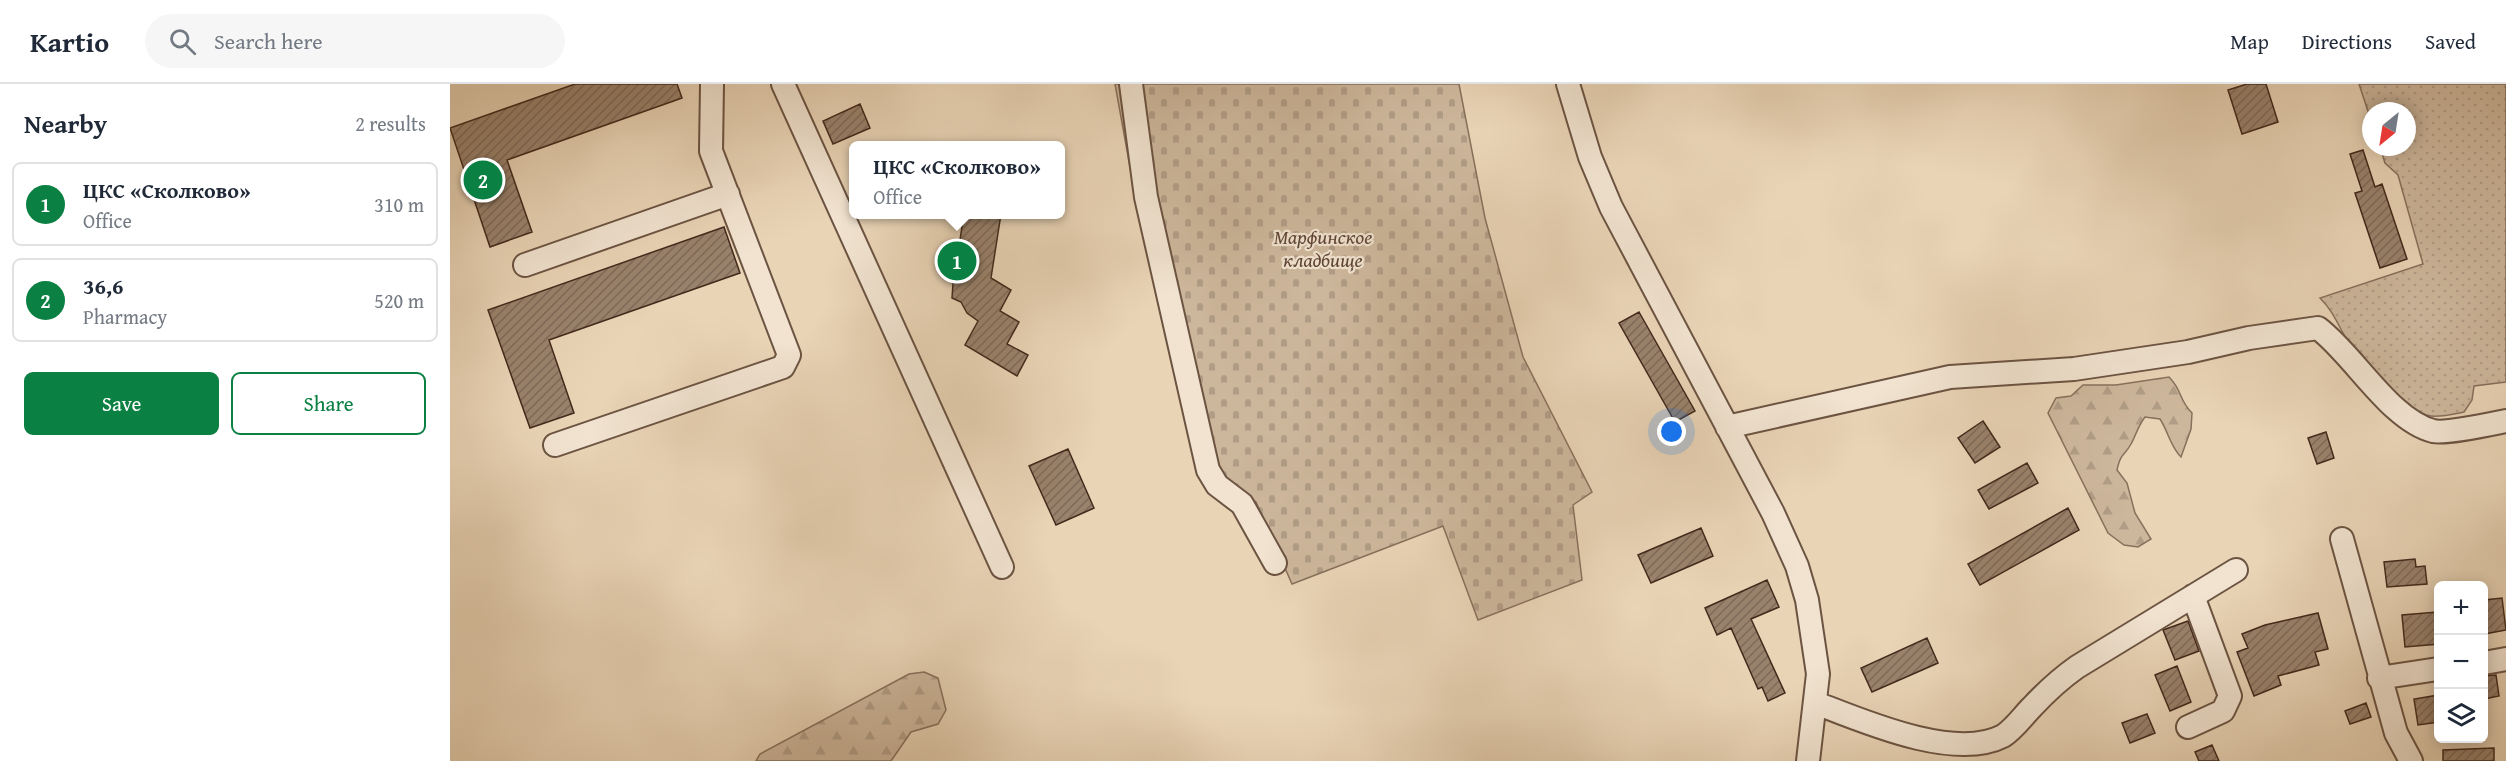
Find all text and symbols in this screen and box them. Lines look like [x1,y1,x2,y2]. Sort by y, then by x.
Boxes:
search box [145,14,565,68]
text: Kartio [30,21,109,62]
icon: search [166,25,199,58]
text: Search here [214,25,323,57]
text: Map [2230,26,2269,57]
text: Directions [2302,26,2392,57]
text: Saved [2425,26,2476,57]
north arrow [2362,102,2416,156]
text: Nearby [24,104,107,143]
text: 2 results [355,109,426,138]
popup [849,141,1065,219]
text: ЦКС «Сколково» [873,150,1041,182]
pin: 2 [464,158,502,202]
text: ЦКС «Сколково» [83,174,251,206]
text: Office [873,182,922,211]
text: 1 [40,190,51,219]
text: 310 m [374,190,424,219]
text: Office [83,206,132,235]
park label: Марфинское кладбище [1274,222,1372,274]
pin: 1 [938,238,976,284]
text: 36,6 [83,270,123,302]
text: 2 [40,286,51,315]
text: 520 m [374,286,424,315]
text: Pharmacy [83,302,167,331]
button: Save [24,372,219,435]
button: Share [231,372,426,435]
your location [1657,417,1686,446]
map controls [2434,581,2488,743]
button: + [2434,581,2488,635]
button: − [2434,635,2488,689]
button: layers [2434,689,2488,743]

